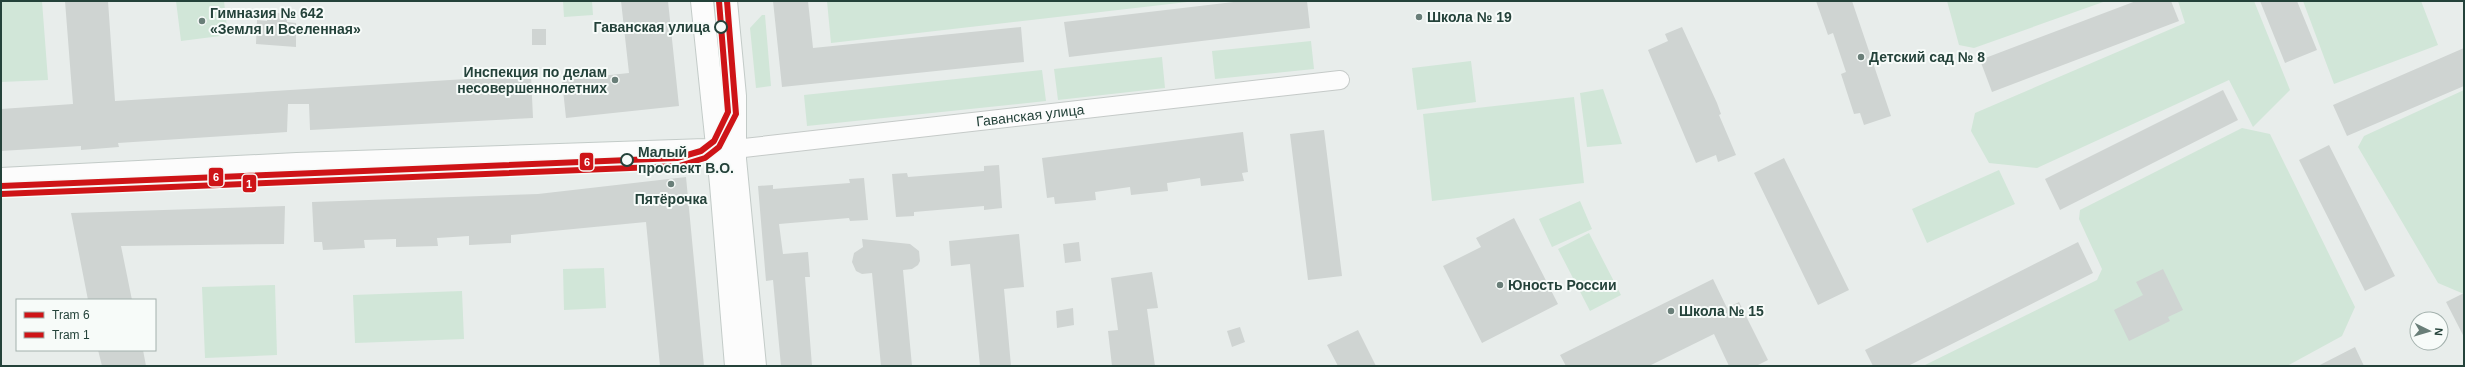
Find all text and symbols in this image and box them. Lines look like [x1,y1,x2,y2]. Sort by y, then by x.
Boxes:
place label: Гимназия № 642 «Земля и Вселенная» [210,5,361,37]
place label: Школа № 19 [1427,9,1512,25]
marker: Школа № 19 [1414,12,1424,22]
marker: Гимназия № 642 «Земля и Вселенная» [197,16,207,26]
place label: Гаванская улица [593,19,710,35]
marker: Гаванская улица [714,20,728,34]
place label: Детский сад № 8 [1869,49,1985,65]
marker: Детский сад № 8 [1856,52,1866,62]
place label: Инспекция по делам несовершеннолетних [457,64,607,96]
marker: Инспекция по делам несовершеннолетних [610,75,620,85]
street label: Гаванская улица [975,101,1085,129]
place label: Малый проспект В.О. [638,144,734,176]
line badge: 6 [579,152,594,171]
marker: Малый проспект В.О. [620,153,634,167]
text: 6 [584,156,590,168]
line badge: 6 [208,167,224,187]
text: 6 [213,171,219,183]
line badge: 1 [242,174,257,193]
text: 1 [246,178,252,190]
marker: Пятёрочка [666,179,676,189]
place label: Пятёрочка [635,191,707,207]
place label: Юность России [1508,277,1617,293]
marker: Юность России [1495,280,1505,290]
legend [16,299,156,351]
place label: Школа № 15 [1679,303,1764,319]
marker: Школа № 15 [1666,306,1676,316]
text: Tram 6 [52,308,90,322]
north arrow [2409,311,2449,351]
text: N [2433,327,2445,336]
text: Tram 1 [52,328,90,342]

